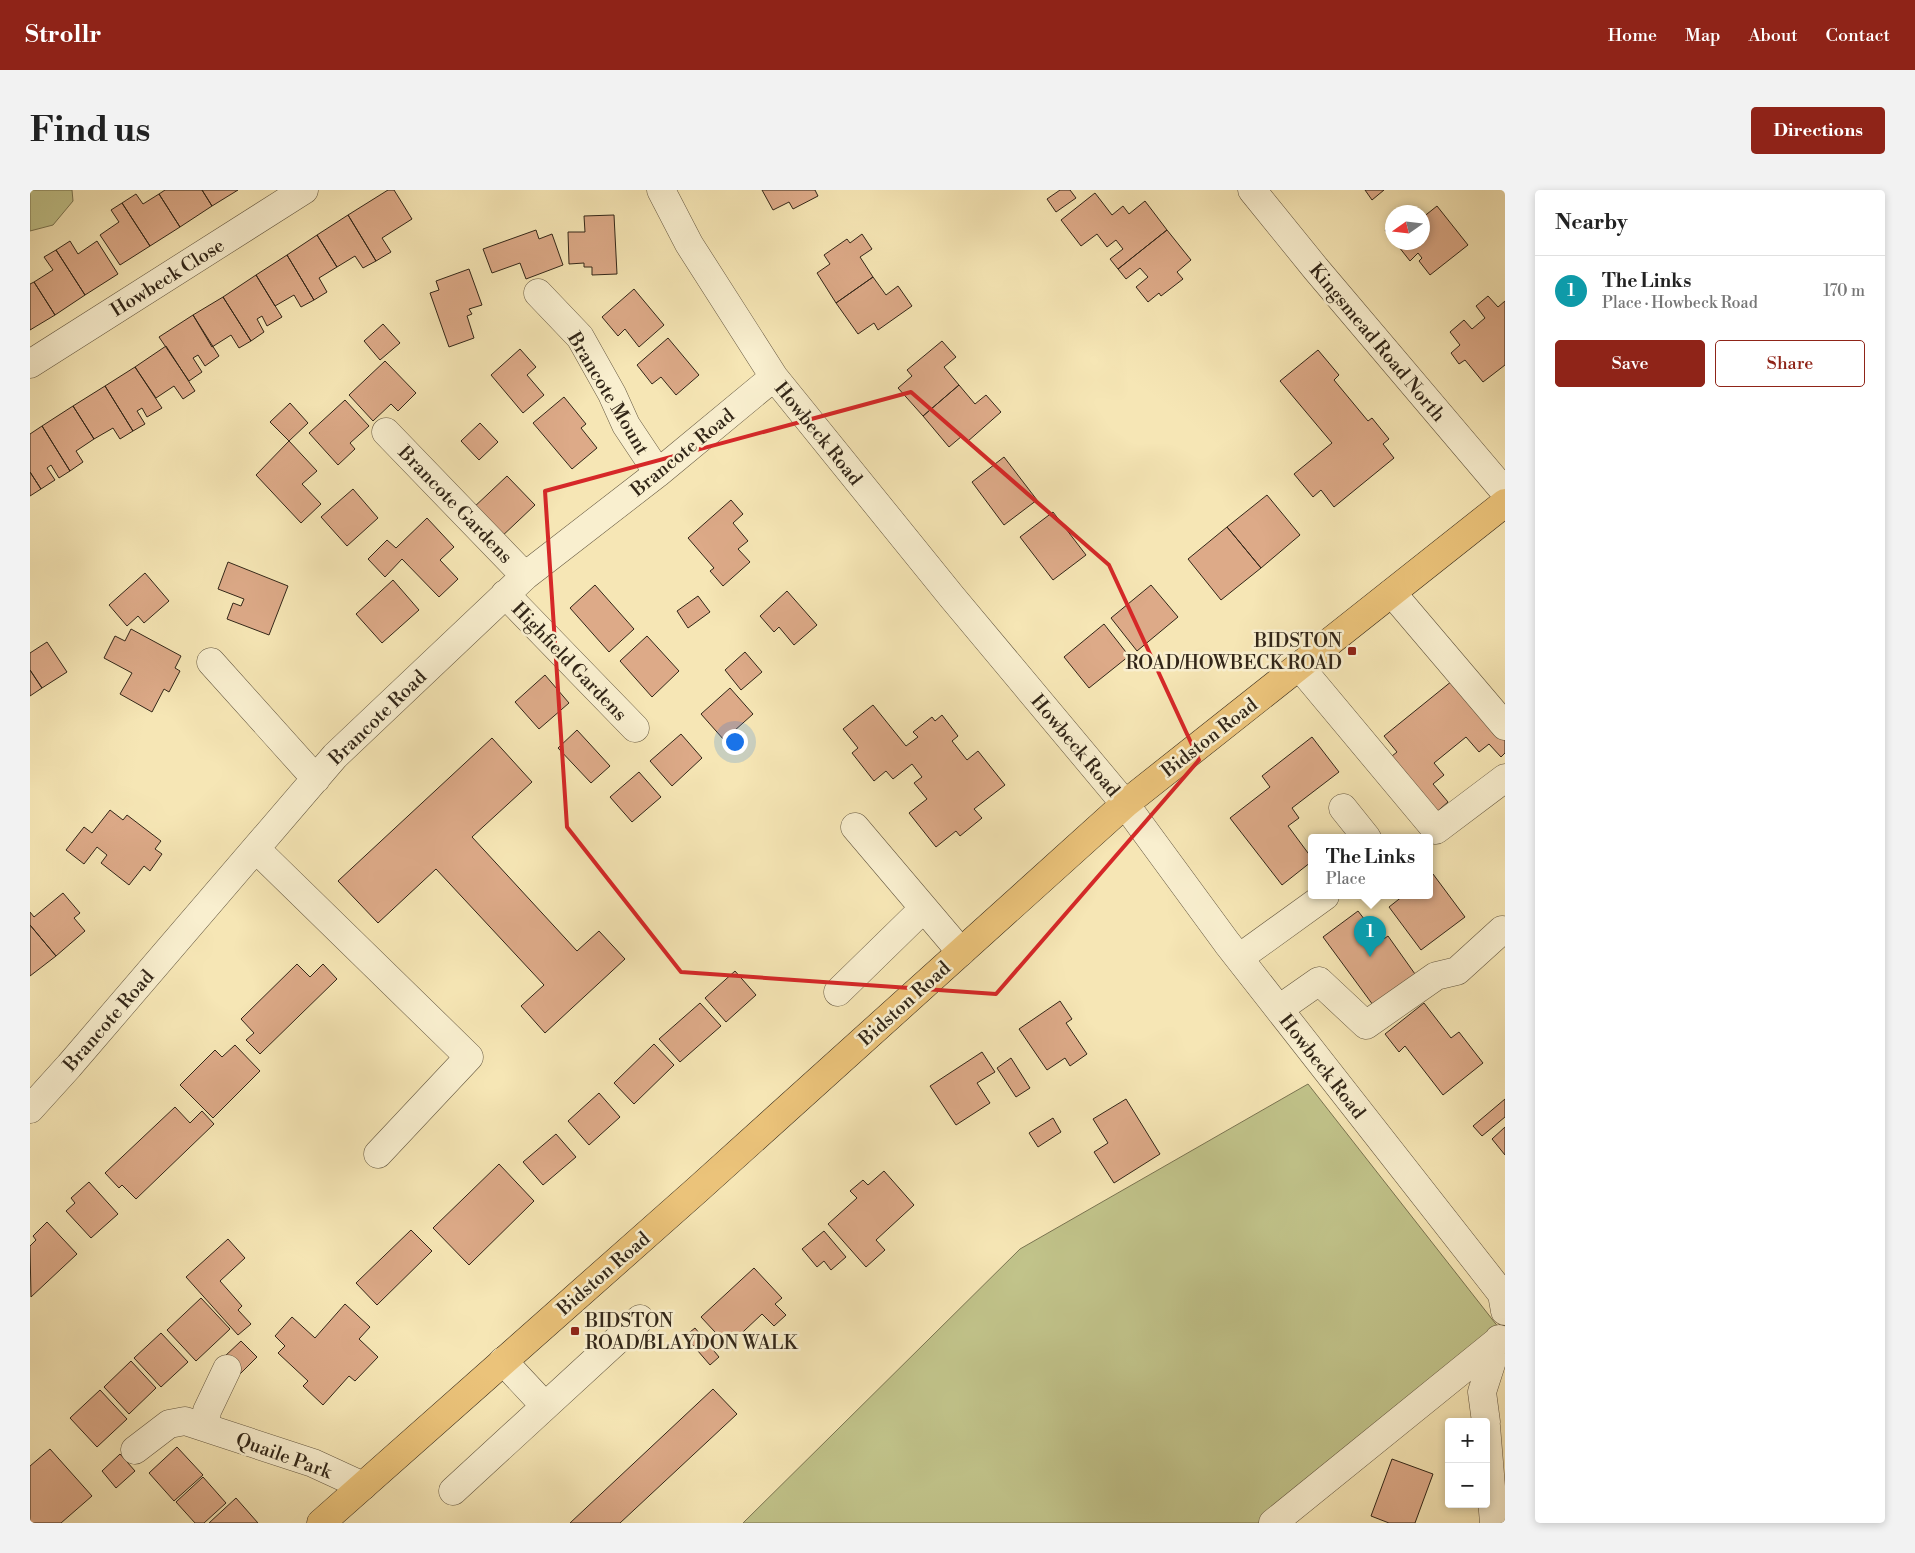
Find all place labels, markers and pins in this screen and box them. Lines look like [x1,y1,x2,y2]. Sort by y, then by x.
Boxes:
place label: BIDSTON ROAD/HOWBECK ROAD [1125,629,1342,675]
marker: BIDSTON ROAD/HOWBECK ROAD [1346,645,1358,657]
pin: 1 [1354,916,1386,957]
place label: BIDSTON ROAD/BLAYDON WALK [584,1309,798,1355]
marker: BIDSTON ROAD/BLAYDON WALK [569,1325,581,1337]

